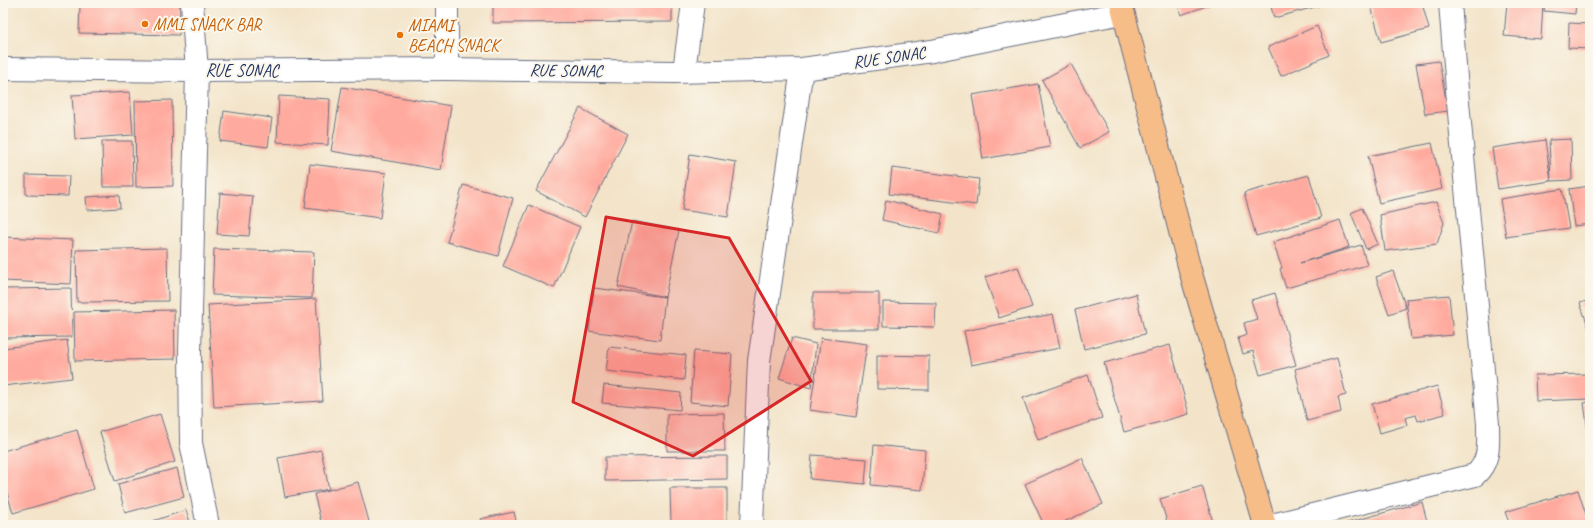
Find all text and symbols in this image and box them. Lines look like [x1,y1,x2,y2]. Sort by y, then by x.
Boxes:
place label: MMI SNACK BAR [153,14,263,35]
place label: MIAMI BEACH SNACK [408,15,502,56]
marker: MMI SNACK BAR [140,19,150,29]
marker: MIAMI BEACH SNACK [395,30,405,40]
street label: RUE SONAC [851,42,929,73]
street label: RUE SONAC [529,59,605,82]
street label: RUE SONAC [206,60,280,81]

